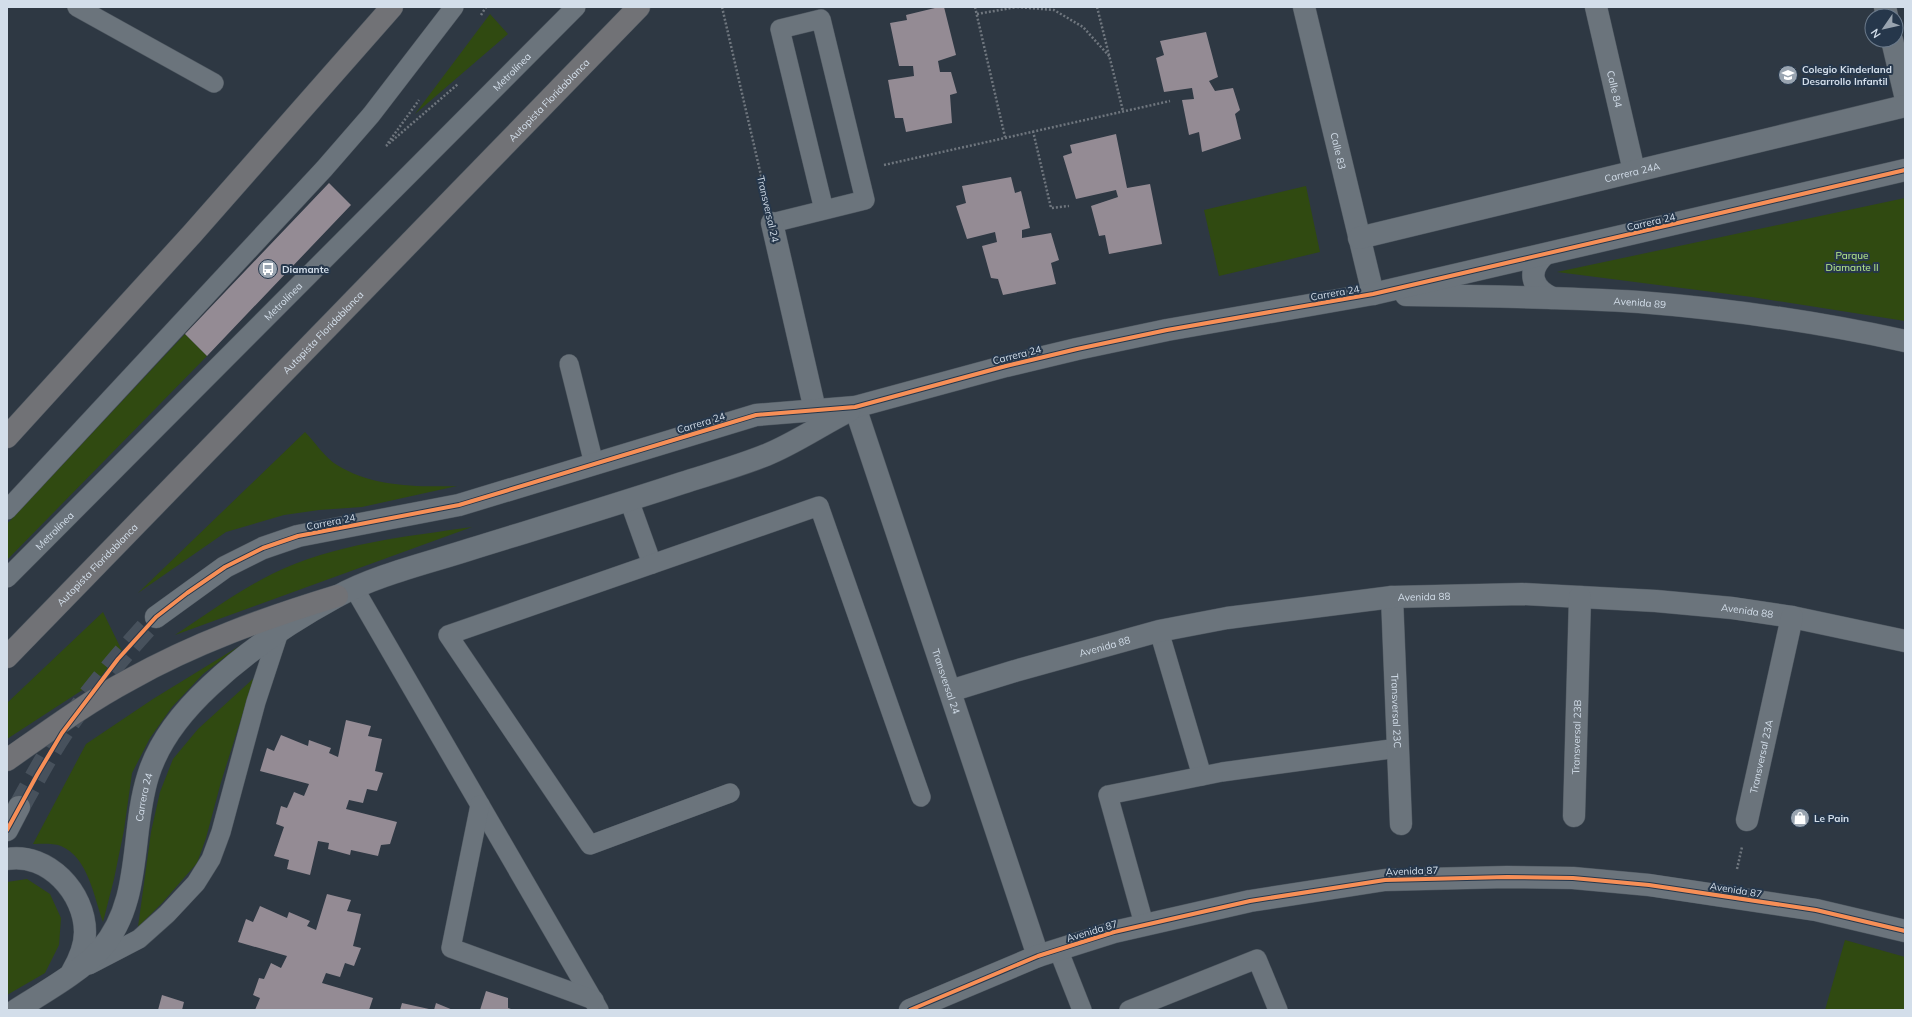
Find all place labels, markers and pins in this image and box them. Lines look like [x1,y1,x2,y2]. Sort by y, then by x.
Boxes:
place label: Colegio Kinderland Desarrollo Infantil [1802,63,1892,88]
school or university icon: Colegio Kinderland Desarrollo Infantil [1777,64,1799,86]
bus stop icon: Diamante [257,258,279,280]
place label: Diamante [282,263,329,276]
shop icon: Le Pain [1789,807,1811,829]
place label: Le Pain [1814,812,1849,825]

